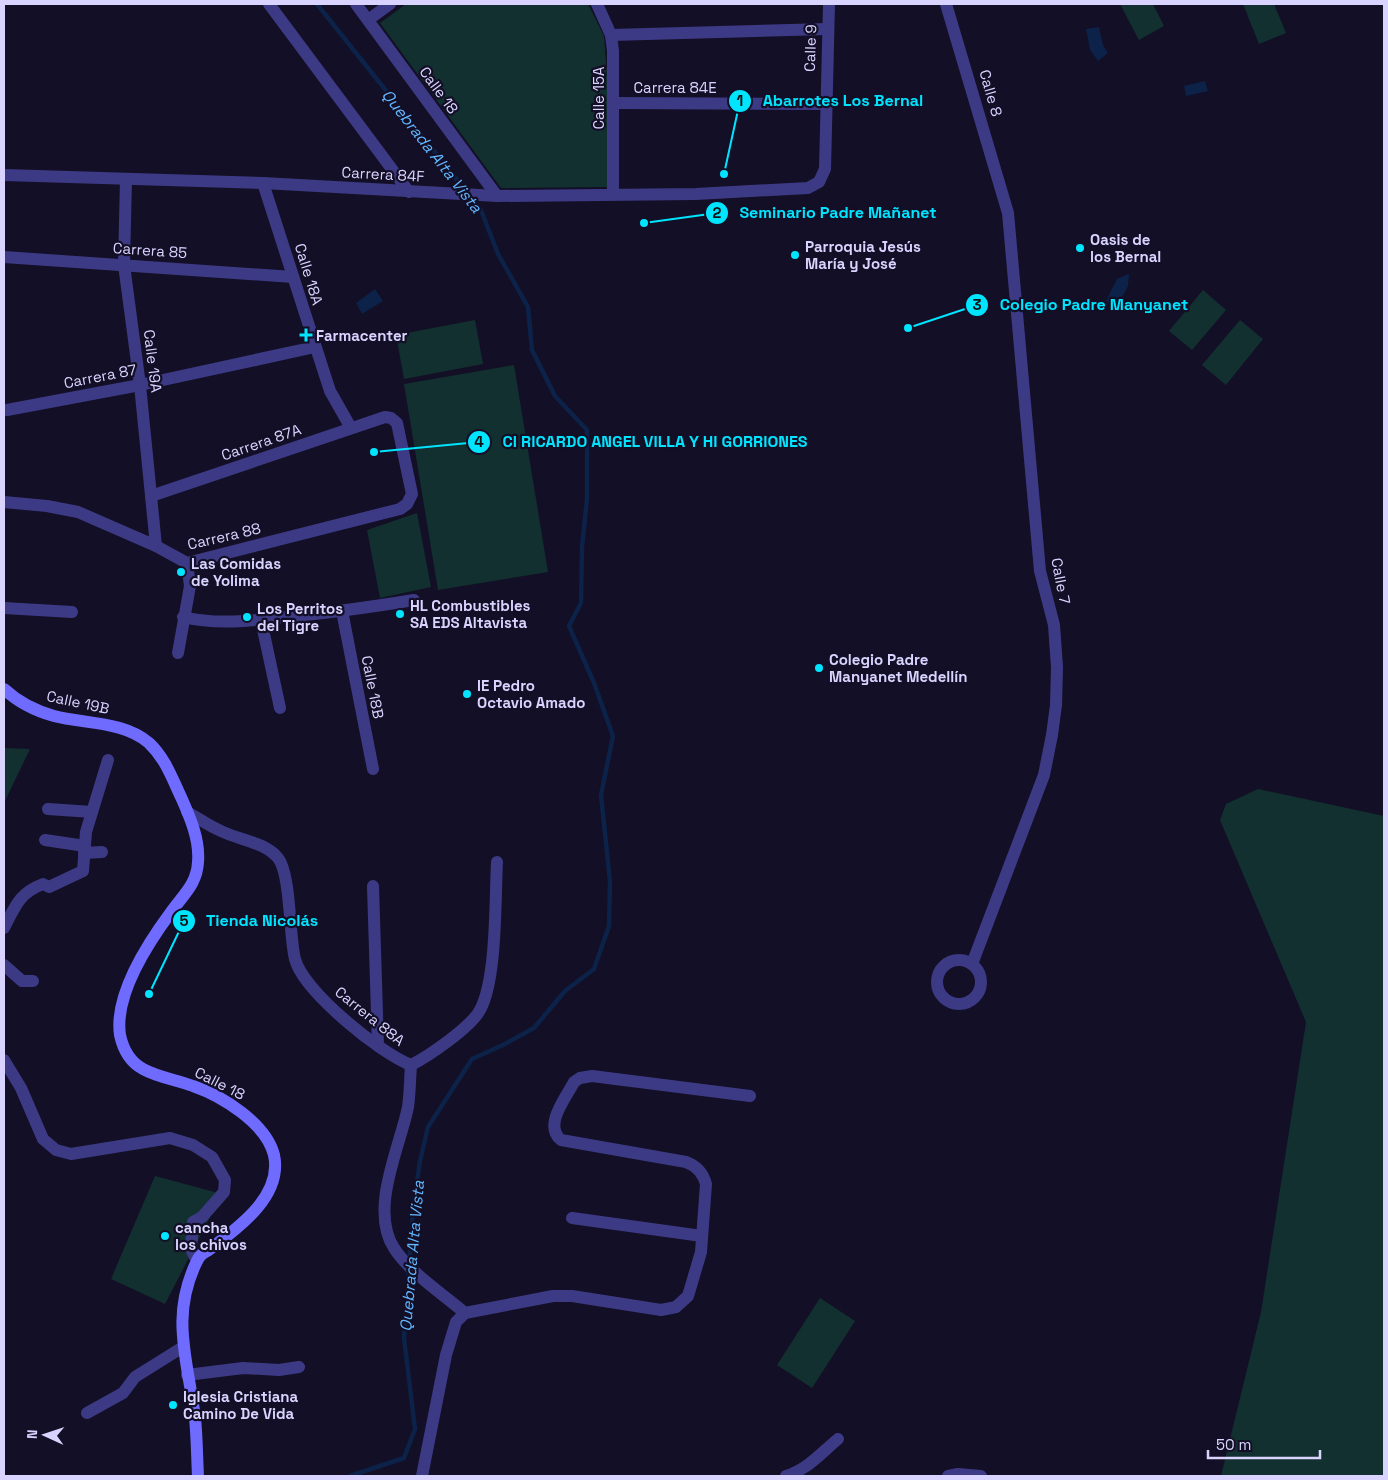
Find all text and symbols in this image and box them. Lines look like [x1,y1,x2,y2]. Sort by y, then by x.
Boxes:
street label: Calle 9 [800,24,820,72]
street label: Calle 18 [415,63,463,117]
street label: Calle 15A [589,66,608,130]
street label: Calle 8 [975,67,1007,119]
street label: Carrera 84E [633,78,717,97]
water label: Quebrada Alta Vista [377,85,487,218]
callout: Abarrotes Los Bernal [728,85,934,116]
text: Abarrotes Los Bernal [763,90,923,111]
text: 1 [737,91,743,110]
street label: Carrera 84F [341,162,425,186]
callout: Seminario Padre Mañanet [705,197,947,228]
text: Seminario Padre Mañanet [739,202,937,223]
text: 2 [713,203,722,222]
place label: Oasis de los Bernal [1090,230,1161,266]
place label: Parroquia Jesús María y José [805,237,921,273]
street label: Carrera 85 [112,238,188,262]
street label: Calle 18A [291,241,328,308]
marker: Oasis de los Bernal [1074,242,1086,254]
marker: Parroquia Jesús María y José [789,249,801,261]
callout: Colegio Padre Manyanet [965,289,1198,320]
text: Colegio Padre Manyanet [1000,294,1188,315]
text: 3 [972,295,982,314]
place label: Farmacenter [316,326,408,345]
street label: Calle 19A [140,328,166,394]
marker: Farmacenter [300,329,312,341]
street label: Carrera 87 [62,360,138,392]
street label: Carrera 87A [219,419,304,465]
callout: CI RICARDO ANGEL VILLA Y HI GORRIONES [467,426,818,457]
text: CI RICARDO ANGEL VILLA Y HI GORRIONES [502,431,808,452]
text: 4 [474,432,484,451]
street label: Carrera 88 [185,518,263,554]
place label: Las Comidas de Yolima [191,554,281,590]
street label: Calle 7 [1047,556,1075,606]
marker: Las Comidas de Yolima [175,566,187,578]
place label: HL Combustibles SA EDS Altavista [410,596,531,632]
place label: Los Perritos del Tigre [257,599,343,635]
marker: HL Combustibles SA EDS Altavista [394,608,406,620]
marker: Los Perritos del Tigre [241,611,253,623]
place label: Colegio Padre Manyanet Medellín [829,650,968,686]
street label: Calle 18B [358,654,388,720]
marker: Colegio Padre Manyanet Medellín [813,662,825,674]
place label: IE Pedro Octavio Amado [477,676,585,712]
street label: Calle 19B [45,686,111,718]
marker: IE Pedro Octavio Amado [461,688,473,700]
callout: Tienda Nicolás [171,905,328,936]
text: Tienda Nicolás [206,910,318,931]
text: 5 [179,911,189,930]
street label: Carrera 88A [331,982,409,1050]
street label: Calle 18 [192,1062,248,1104]
water label: Quebrada Alta Vista [395,1179,429,1332]
place label: cancha los chivos [175,1218,247,1254]
marker: cancha los chivos [159,1230,171,1242]
place label: Iglesia Cristiana Camino De Vida [183,1387,299,1423]
marker: Iglesia Cristiana Camino De Vida [167,1399,179,1411]
north arrow [20,1410,70,1460]
scale bar [1208,1428,1320,1460]
text: N [23,1429,41,1439]
text: 50 m [1216,1435,1251,1454]

